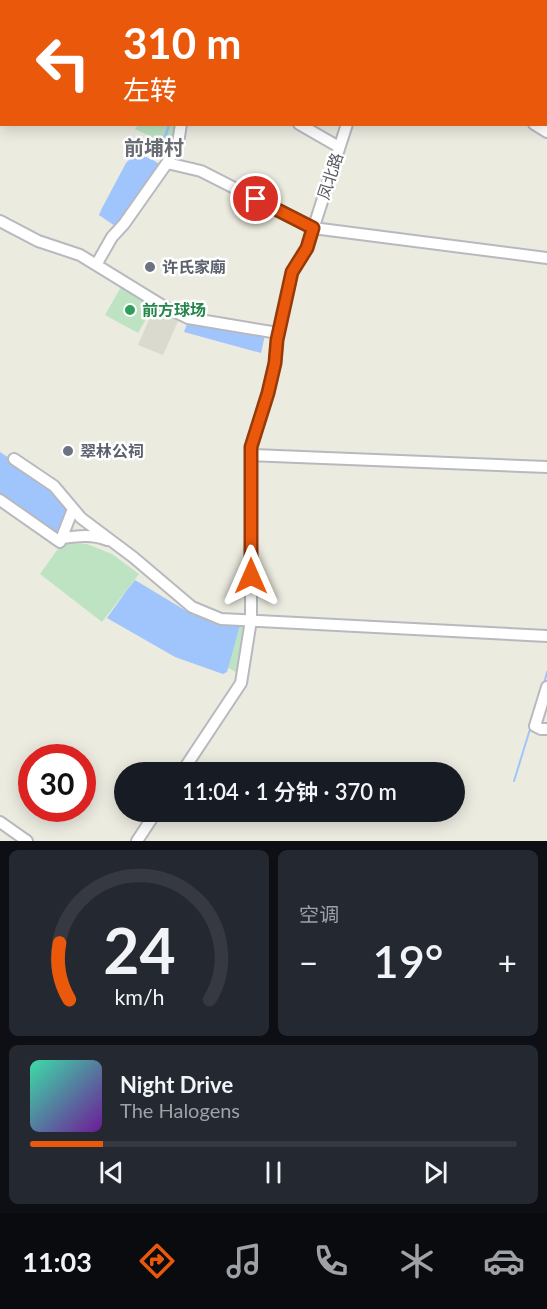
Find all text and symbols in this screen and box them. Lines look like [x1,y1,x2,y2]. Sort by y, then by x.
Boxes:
text: 310 m [123,18,241,68]
icon: left [24,24,102,102]
text: 左转 [123,73,177,106]
district label: 前埔村 [124,135,184,159]
street label: 凤北路 [313,150,346,202]
pin [230,173,281,224]
icon: arrive [239,182,272,215]
place label: 许氏家廟 [162,257,226,276]
marker: 许氏家廟 [143,260,157,274]
place label: 前方球场 [142,300,206,319]
marker: 前方球场 [123,303,137,317]
place label: 翠林公祠 [80,441,144,460]
marker: 翠林公祠 [61,444,75,458]
position arrow [219,544,283,608]
speed limit sign: 30 [18,744,96,822]
text: 11:04 · 1 分钟 · 370 m [182,778,397,805]
text: 空调 [299,902,339,926]
text: 24 [103,912,175,987]
text: 19° [373,934,443,988]
text: − [299,942,318,982]
text: + [498,942,517,982]
text: km/h [114,984,164,1010]
text: Night Drive [120,1071,233,1098]
text: The Halogens [120,1098,240,1122]
icon: previous [95,1156,128,1189]
icon: pause [257,1156,290,1189]
icon: next [419,1156,452,1189]
icon: directions [136,1240,178,1282]
icon: music [223,1240,265,1282]
icon: phone [310,1240,352,1282]
icon: climate [396,1240,438,1282]
icon: car [483,1240,525,1282]
text: 11:03 [22,1245,92,1278]

